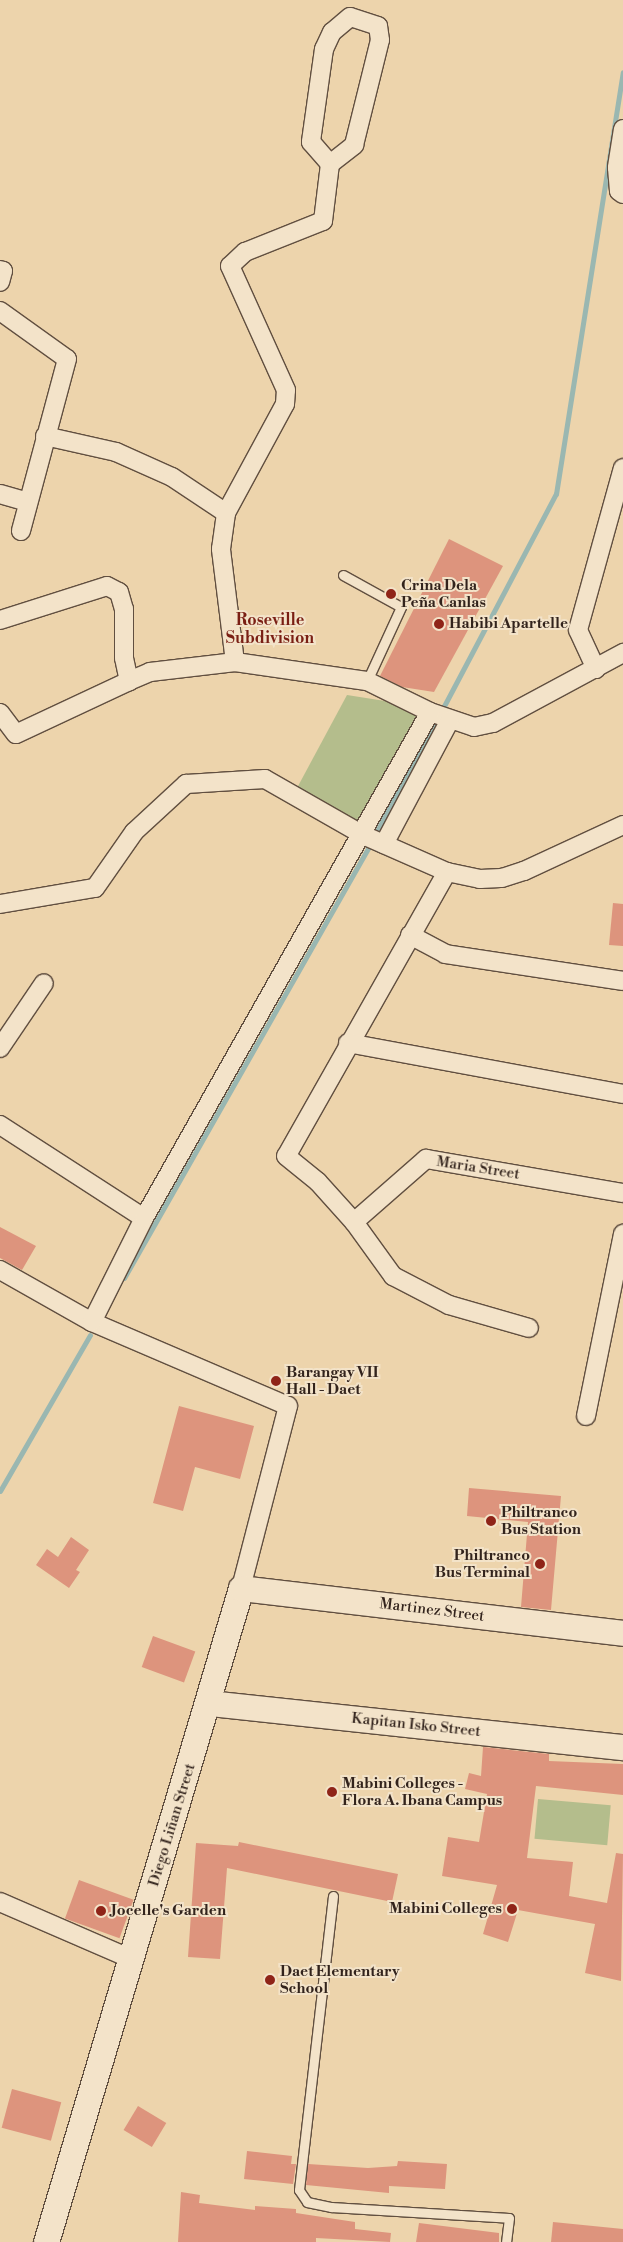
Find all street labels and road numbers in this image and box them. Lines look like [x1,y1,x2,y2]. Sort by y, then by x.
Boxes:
street label: Maria Street [435,1153,521,1183]
street label: Martinez Street [379,1595,485,1625]
street label: Kapitan Isko Street [350,1709,482,1741]
street label: Diego Liñan Street [145,1761,199,1889]

